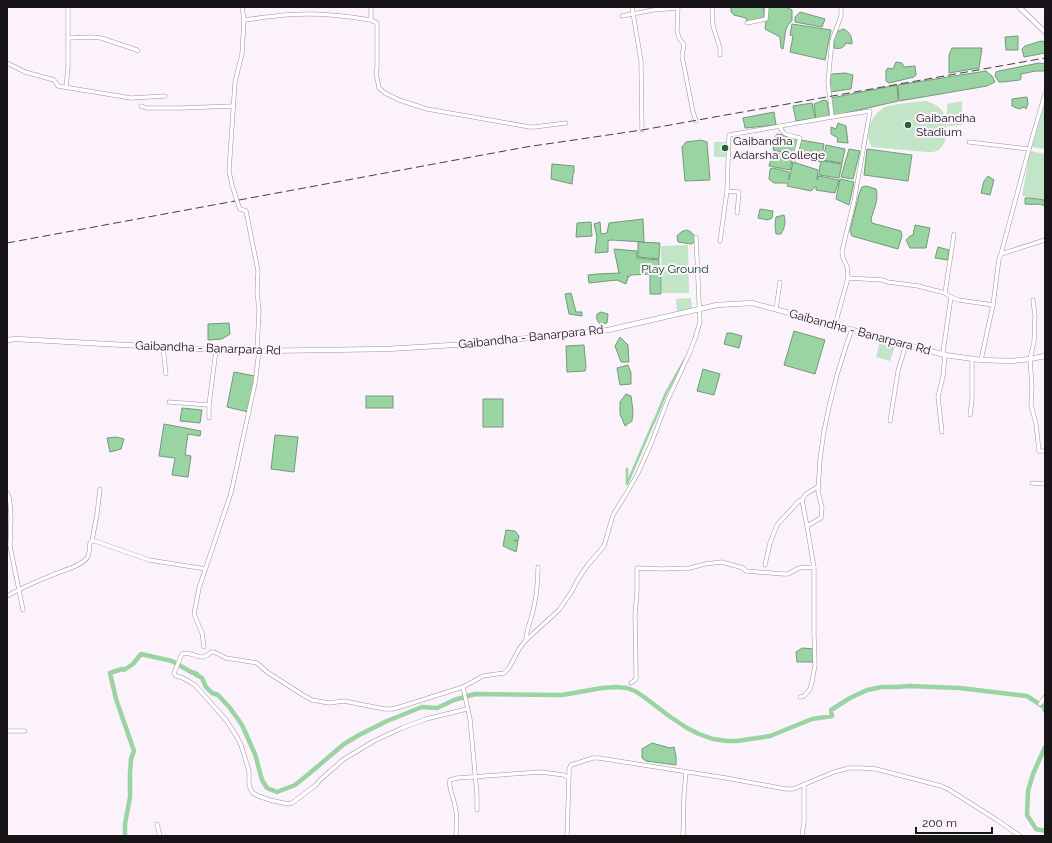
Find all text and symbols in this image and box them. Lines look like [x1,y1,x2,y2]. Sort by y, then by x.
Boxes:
place label: Gaibandha Stadium [916,111,976,139]
marker: Gaibandha Stadium [903,120,913,130]
place label: Gaibandha Adarsha College [733,134,825,162]
marker: Gaibandha Adarsha College [720,143,730,153]
park label: Play Ground [641,262,709,276]
street label: Gaibandha - Banarpara Rd [788,306,932,358]
street label: Gaibandha - Banarpara Rd [458,322,604,352]
street label: Gaibandha - Banarpara Rd [135,338,281,358]
scale bar [916,809,992,835]
text: 200 m [922,816,957,830]

